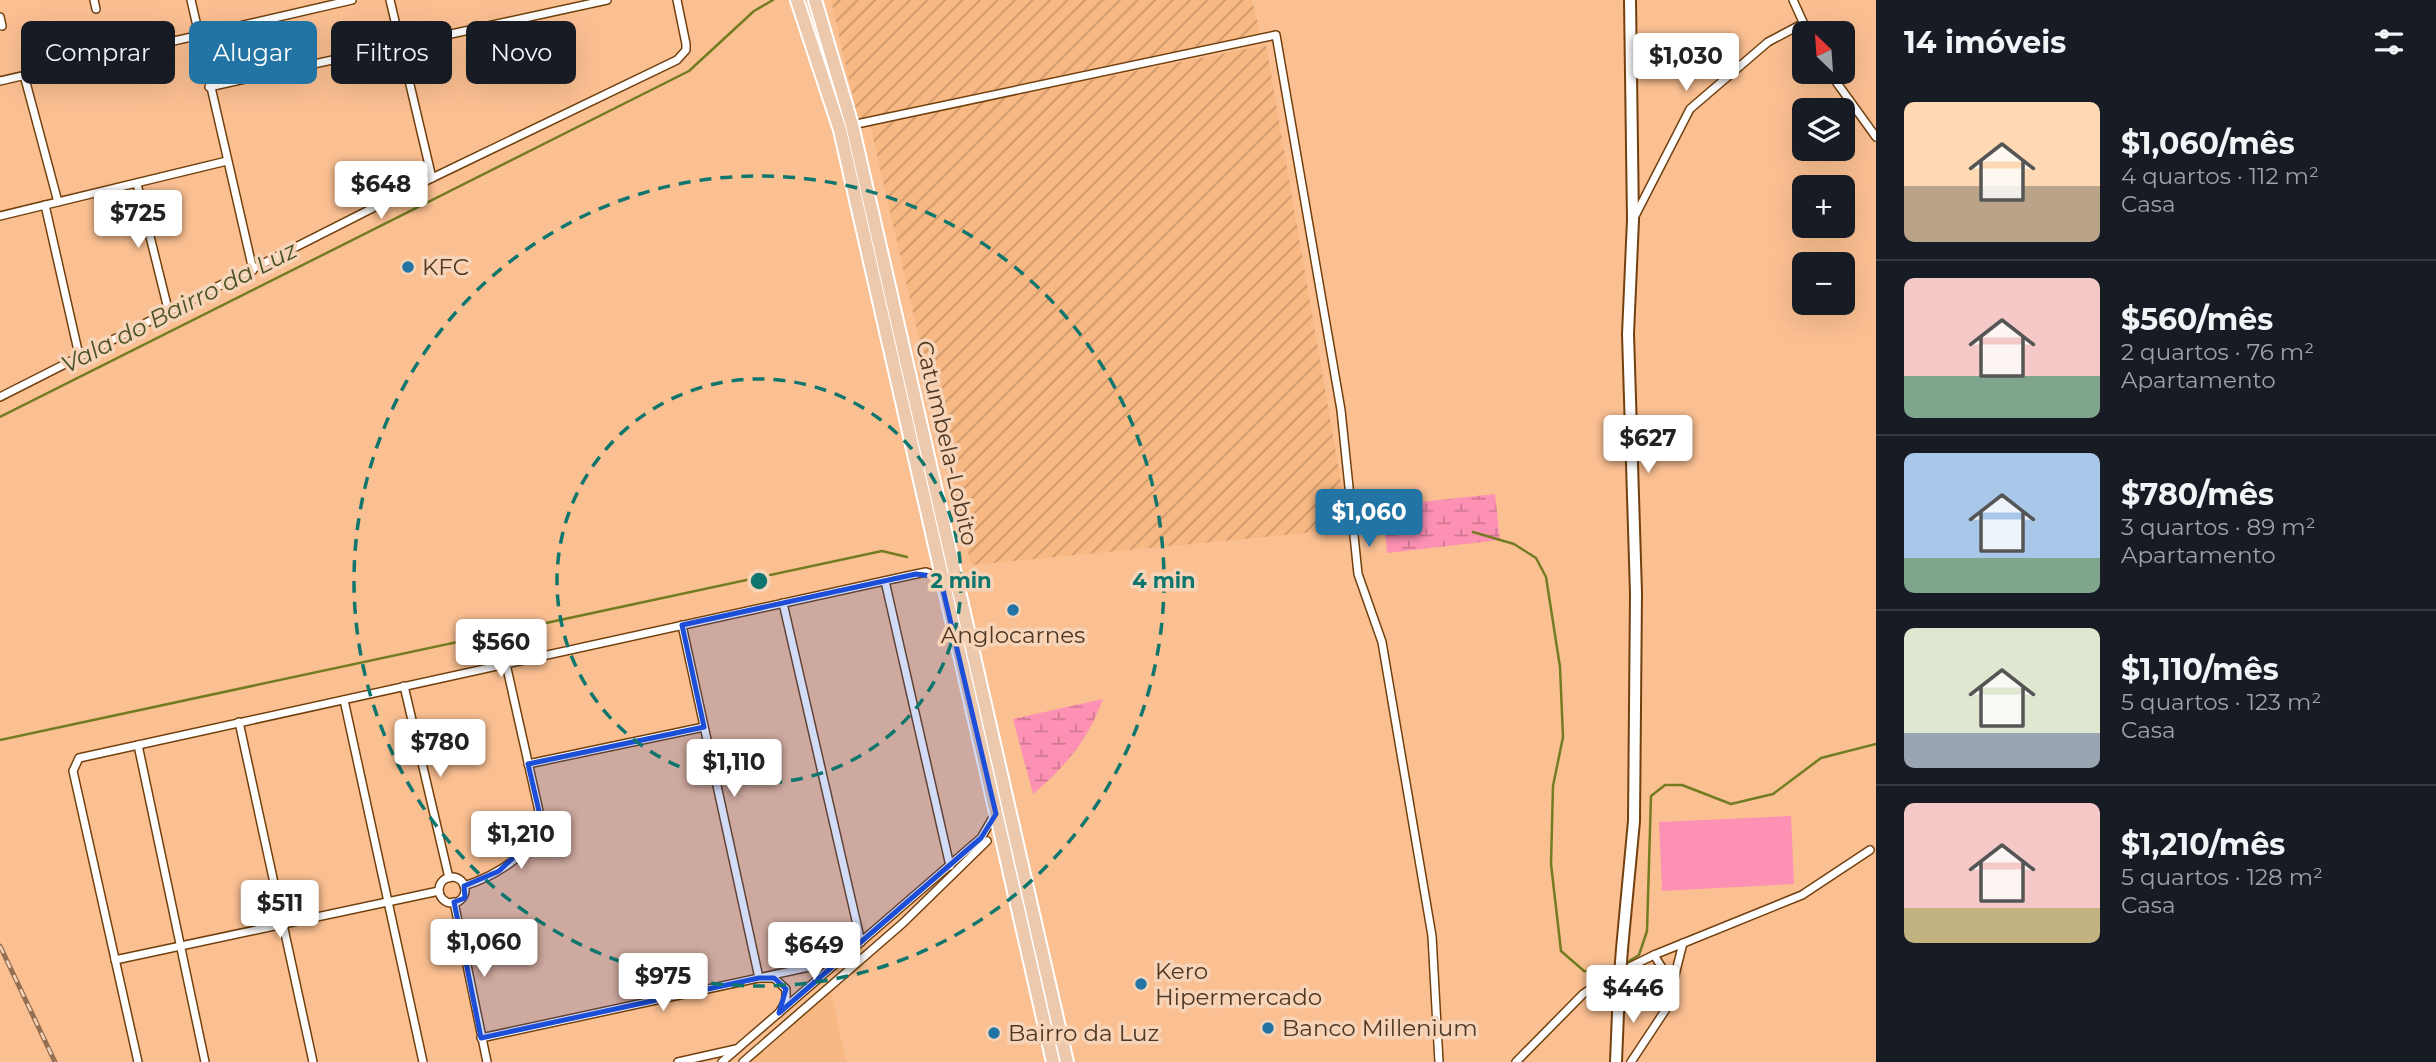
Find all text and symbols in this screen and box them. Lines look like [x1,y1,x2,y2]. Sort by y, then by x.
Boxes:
chip: Comprar [21,21,175,84]
chip: Alugar [189,21,317,84]
chip: Filtros [331,21,452,84]
chip: Novo [466,21,576,84]
north arrow [1792,21,1855,84]
map controls [1792,21,1855,315]
icon: filters [2370,23,2408,61]
text: 14 imóveis [1904,24,2066,61]
pin: $1,030 [1629,34,1743,93]
text: $1,030 [1649,42,1723,70]
button: layers [1792,98,1855,161]
text: $1,060/mês [2121,125,2295,162]
icon: home [1960,130,2044,214]
pin: $648 [340,162,422,221]
text: 4 quartos · 112 m² [2121,162,2319,190]
text: $648 [351,170,411,198]
button: + [1792,175,1855,238]
pin: $725 [97,190,179,250]
text: Casa [2121,190,2176,218]
text: $725 [110,199,166,227]
water label: Vala do Bairro da Luz [56,235,302,379]
button: − [1792,252,1855,315]
place label: KFC [422,253,469,281]
marker: KFC [400,259,416,275]
text: $560/mês [2121,301,2273,338]
icon: home [1960,306,2044,390]
street label: Catumbela-Lobito [910,338,984,548]
text: 2 quartos · 76 m² [2121,338,2314,366]
text: Apartamento [2121,366,2276,394]
pin: $627 [1607,416,1689,475]
text: $627 [1619,424,1677,452]
text: $780/mês [2121,476,2274,513]
icon: home [1960,481,2044,565]
pin: $1,060 [1312,490,1426,549]
text: $1,060 [1331,498,1407,526]
text: 3 quartos · 89 m² [2121,513,2316,541]
text: Apartamento [2121,541,2276,569]
text: 2 min [930,568,992,593]
text: 4 min [1132,568,1196,593]
centre of rings [747,569,771,593]
marker: Anglocarnes [1005,602,1021,618]
pin: $560 [460,620,542,679]
place label: Anglocarnes [941,621,1085,649]
text: $560 [472,628,530,656]
text: $1,110/mês [2121,651,2279,688]
icon: home [1960,656,2044,740]
text: 5 quartos · 123 m² [2121,688,2321,716]
text: Casa [2121,716,2176,744]
pin: $780 [399,720,481,779]
text: $780 [410,728,470,756]
pin: $1,110 [677,740,791,799]
text: $1,110 [703,748,765,776]
pin: $1,210 [464,812,578,871]
text: $1,210 [487,820,555,848]
text: $1,210/mês [2121,826,2285,863]
icon: home [1960,831,2044,915]
text: 5 quartos · 128 m² [2121,863,2323,891]
pin: $511 [239,880,321,940]
text: $511 [257,889,303,917]
text: Casa [2121,891,2176,919]
pin: $1,060 [427,920,541,979]
pin: $649 [773,922,855,982]
text: $1,060 [446,928,522,956]
text: $649 [784,931,844,959]
pin: $975 [622,954,704,1013]
place label: Kero Hipermercado [1155,957,1322,1011]
text: $975 [635,962,691,990]
pin: $446 [1592,965,1674,1025]
text: $446 [1602,974,1664,1002]
marker: Kero Hipermercado [1133,976,1149,992]
place label: Banco Millenium [1282,1014,1478,1042]
place label: Bairro da Luz [1008,1019,1159,1047]
marker: Banco Millenium [1260,1020,1276,1036]
marker: Bairro da Luz [986,1025,1002,1041]

